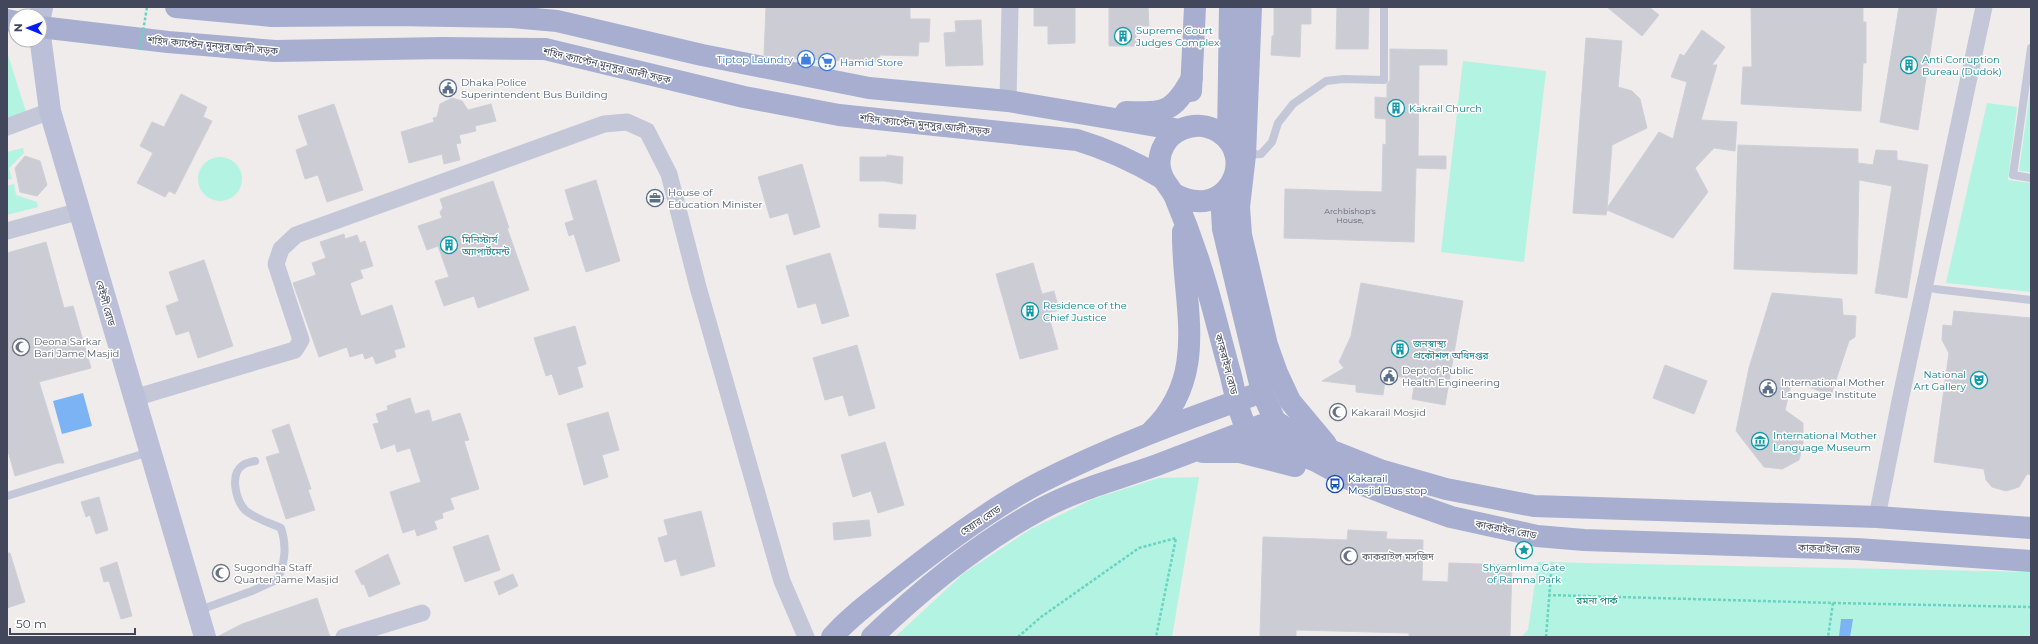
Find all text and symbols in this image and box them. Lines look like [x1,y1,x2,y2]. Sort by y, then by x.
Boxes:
north arrow [8,8,48,48]
text: N [11,23,25,32]
place label: Supreme Court Judges Complex [1135,24,1220,49]
building icon: Supreme Court Judges Complex [1113,26,1133,46]
street label: শহিদ ক্যাপ্টেন মুনসুর আলী সড়ক [146,33,280,58]
street label: শহিদ ক্যাপ্টেন মুনসুর আলী সড়ক [541,44,673,87]
shop icon: Tiptop Laundry [796,49,816,69]
supermarket icon: Hamid Store [817,52,837,72]
place label: Tiptop Laundry [717,53,794,66]
place label: Anti Corruption Bureau (Dudok) [1922,53,2002,78]
building icon: Anti Corruption Bureau (Dudok) [1899,55,1919,75]
place label: Hamid Store [840,56,903,69]
place label: Dhaka Police Superintendent Bus Building [461,76,607,101]
public building icon: Dhaka Police Superintendent Bus Building [438,78,458,98]
building icon: Kakrail Church [1386,98,1406,118]
place label: Kakrail Church [1409,102,1482,115]
street label: শহিদ ক্যাপ্টেন মুনসুর আলী সড়ক [858,111,992,138]
place label: House of Education Minister [668,186,763,211]
office icon: House of Education Minister [645,188,665,208]
house number: Archbishop's House, [1324,206,1376,225]
place label: মিনিস্টার্স অ্যাপার্টমেন্ট [461,233,510,258]
building icon: মিনিস্টার্স অ্যাপার্টমেন্ট [439,235,459,255]
street label: বেইলী রোড [93,279,118,328]
place label: Residence of the Chief Justice [1043,299,1127,324]
building icon: Residence of the Chief Justice [1020,301,1040,321]
street label: কাকরাইল রোড [1212,332,1241,397]
place label: Deona Sarkar Bari Jame Masjid [34,335,119,360]
mosque icon: Deona Sarkar Bari Jame Masjid [11,337,31,357]
place label: জনস্বাস্থ্য প্রকৌশল অধিদপ্তর [1412,337,1489,362]
building icon: জনস্বাস্থ্য প্রকৌশল অধিদপ্তর [1390,339,1410,359]
place label: Dept of Public Health Engineering [1402,364,1500,389]
public building icon: Dept of Public Health Engineering [1379,366,1399,386]
place label: National Art Gallery [1914,368,1967,393]
theatre icon: National Art Gallery [1969,370,1989,390]
place label: International Mother Language Institute [1781,376,1885,401]
public building icon: International Mother Language Institute [1758,378,1778,398]
mosque icon: Kakarail Mosjid [1328,402,1348,422]
place label: Kakarail Mosjid [1351,406,1426,419]
place label: International Mother Language Museum [1773,429,1877,454]
museum icon: International Mother Language Museum [1750,431,1770,451]
place label: Kakarail Mosjid Bus stop [1348,472,1427,497]
bus stop icon: Kakarail Mosjid Bus stop [1325,474,1345,494]
street label: হেয়ার রোড [958,502,1004,538]
street label: কাকরাইল রোড [1473,517,1538,542]
place icon: Shyamlima Gate of Ramna Park [1514,540,1534,560]
street label: কাকরাইল রোড [1797,541,1861,556]
mosque icon: কাকরাইল মসজিদ [1339,546,1359,566]
place label: কাকরাইল মসজিদ [1361,550,1434,563]
place label: Sugondha Staff Quarter Jame Masjid [234,561,338,586]
place label: Shyamlima Gate of Ramna Park [1483,561,1565,586]
mosque icon: Sugondha Staff Quarter Jame Masjid [211,563,231,583]
park label: রমনা পার্ক [1575,594,1619,607]
scale bar [10,610,135,636]
text: 50 m [16,616,47,631]

